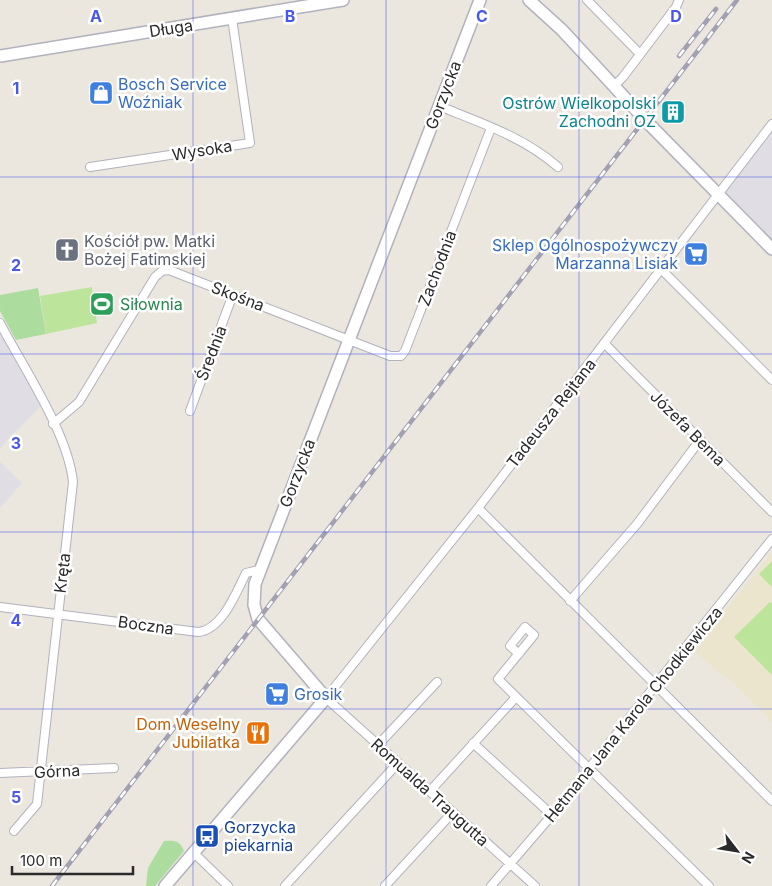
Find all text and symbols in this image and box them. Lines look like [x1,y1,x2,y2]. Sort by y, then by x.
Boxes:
text: A [90,6,102,26]
text: B [285,6,295,26]
text: C [476,6,488,26]
text: D [670,6,682,26]
street label: Długa [148,15,194,41]
street label: Gorzycka [421,58,465,132]
place label: Bosch Service Woźniak [118,74,227,112]
text: 1 [13,78,19,98]
shop icon: Bosch Service Woźniak [88,80,114,106]
place label: Ostrów Wielkopolski Zachodni OZ [502,93,656,131]
building icon: Ostrów Wielkopolski Zachodni OZ [660,99,686,125]
street label: Wysoka [171,135,233,165]
street label: Zachodnia [413,227,461,309]
place label: Kościół pw. Matki Bożej Fatimskiej [84,231,215,269]
place label: Sklep Ogólnospożywczy Marzanna Lisiak [492,235,678,273]
church icon: Kościół pw. Matki Bożej Fatimskiej [54,237,80,263]
supermarket icon: Sklep Ogólnospożywczy Marzanna Lisiak [683,241,709,267]
text: 2 [11,255,21,275]
street label: Skośna [209,277,267,315]
sports icon: Siłownia [89,291,115,317]
place label: Siłownia [120,294,183,314]
street label: Średnia [191,323,231,383]
street label: Tadeusza Rejtana [502,354,600,472]
street label: Józefa Bema [646,386,730,470]
text: 3 [11,433,21,453]
street label: Gorzycka [275,436,319,510]
street label: Kręta [50,552,74,594]
street label: Hetmana Jana Karola Chodkiewicza [540,602,726,826]
text: 4 [11,610,22,630]
street label: Boczna [117,611,175,639]
supermarket icon: Grosik [264,681,290,707]
place label: Grosik [294,684,343,704]
place label: Dom Weselny Jubilatka [136,714,240,752]
restaurant icon: Dom Weselny Jubilatka [245,720,271,746]
street label: Romualda Traugutta [367,734,493,850]
street label: Górna [33,760,81,782]
text: 5 [11,787,21,807]
place label: Gorzycka piekarnia [224,817,296,855]
bus stop icon: Gorzycka piekarnia [194,823,220,849]
north arrow [712,826,762,876]
scale bar [12,844,134,876]
text: N [739,849,759,867]
text: 100 m [20,851,62,870]

